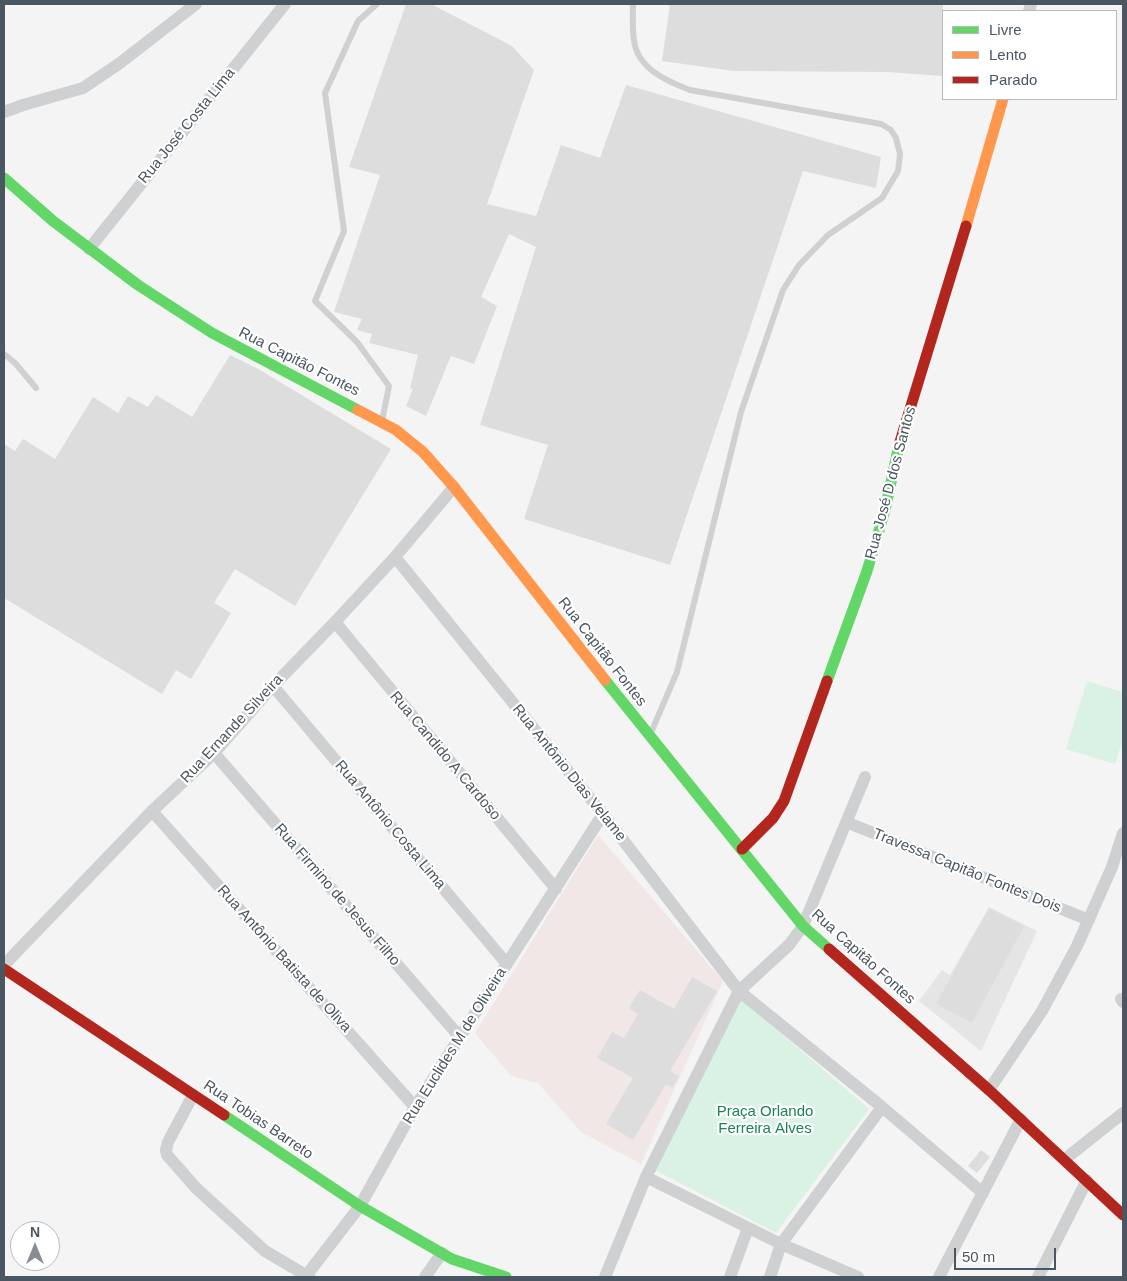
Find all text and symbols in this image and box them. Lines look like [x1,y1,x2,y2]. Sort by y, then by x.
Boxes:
legend [942,10,1117,100]
text: Livre [989,21,1022,38]
text: Lento [989,46,1027,63]
street label: Rua José Costa Lima [135,65,239,187]
text: Parado [989,71,1037,88]
street label: Rua Capitão Fontes [235,324,363,400]
street label: Rua José D dos Santos [862,405,920,561]
street label: Rua Capitão Fontes [554,594,650,710]
street label: Rua Ernande Silveira [177,671,287,787]
street label: Rua Candido A Cardoso [386,688,504,824]
street label: Rua Antônio Dias Velame [508,701,630,845]
street label: Rua Antônio Costa Lima [331,757,449,893]
street label: Rua Firmino de Jesus Filho [270,820,404,970]
street label: Travessa Capitão Fontes Dois [870,825,1064,917]
street label: Rua Antônio Batista de Oliva [213,882,355,1036]
street label: Rua Capitão Fontes [807,906,919,1008]
street label: Rua Euclides M de Oliveira [399,965,511,1127]
street label: Rua Tobias Barreto [200,1077,316,1163]
park label: Praça Orlando Ferreira Alves [717,1103,813,1138]
north arrow [10,1221,60,1271]
text: N [30,1224,40,1240]
scale bar [957,1238,1060,1270]
text: 50 m [962,1248,995,1265]

